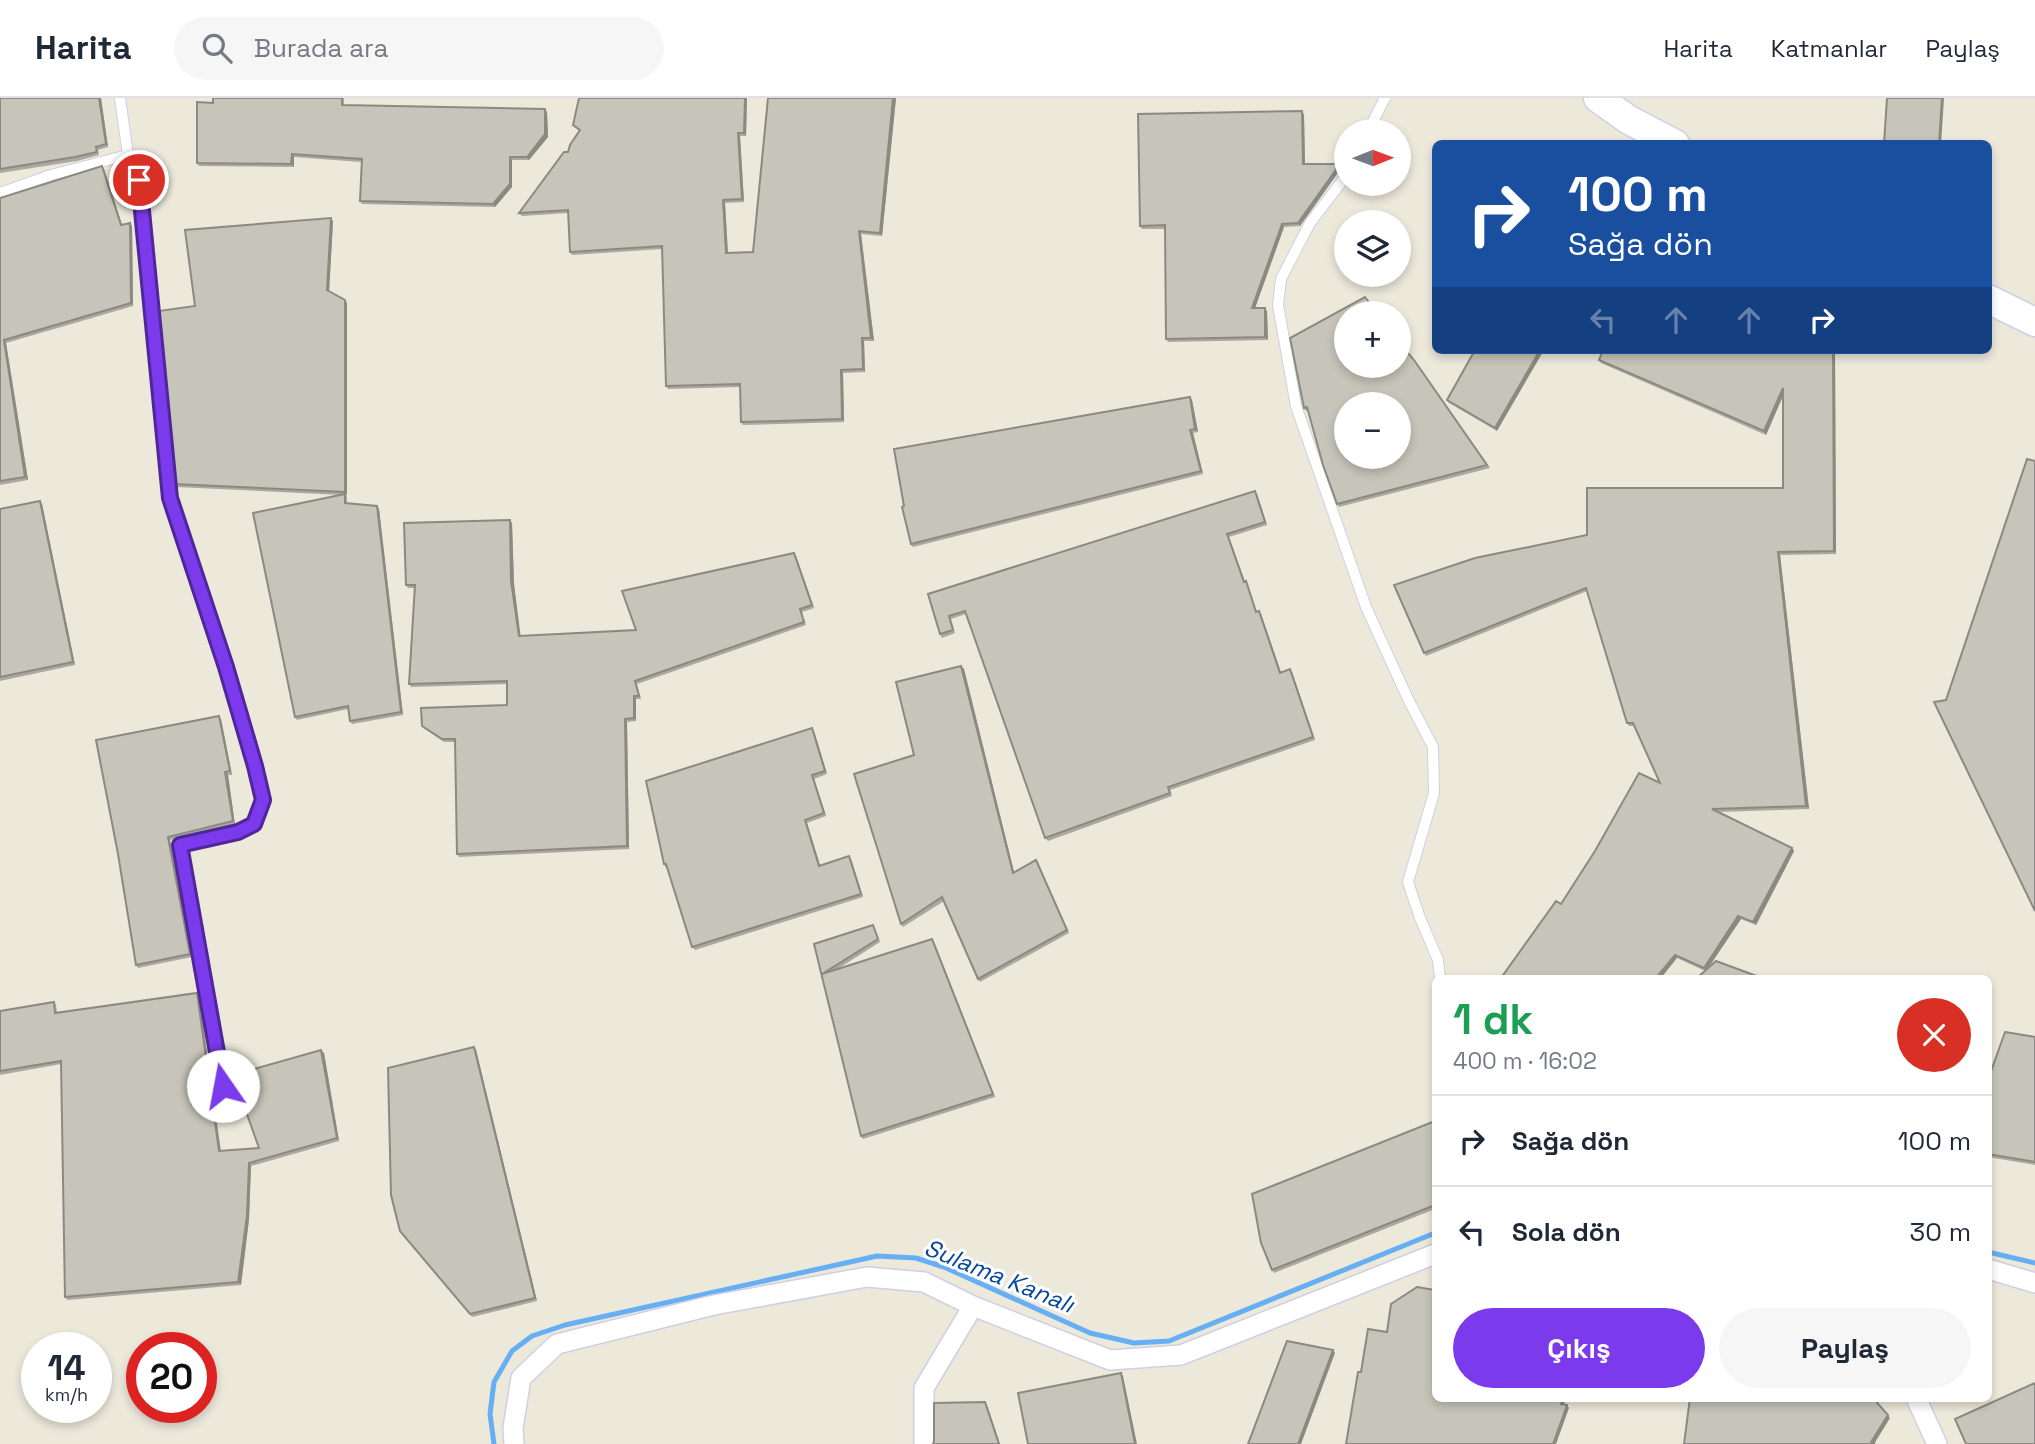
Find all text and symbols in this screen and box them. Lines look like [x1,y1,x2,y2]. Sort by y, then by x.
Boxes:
search box [174,17,664,80]
text: Harita [35,27,132,69]
icon: search [198,29,236,67]
text: Burada ara [254,31,388,65]
text: Harita [1664,33,1733,64]
text: Katmanlar [1771,33,1887,64]
text: Paylaş [1925,33,2000,64]
north arrow [1334,119,1410,196]
map controls [1334,119,1411,469]
pin [109,150,169,210]
icon: arrive [120,161,158,199]
text: 100 m [1568,163,1708,225]
icon: right [1453,168,1544,259]
button: layers [1334,210,1411,287]
text: Sağa dön [1568,224,1713,264]
button: + [1334,301,1411,378]
icon: left [1584,301,1622,339]
icon: ahead [1657,301,1695,339]
icon: ahead [1730,301,1768,339]
icon: right [1803,301,1841,339]
button: − [1334,392,1411,469]
text: 1 dk [1453,993,1533,1046]
button: close [1897,998,1971,1072]
text: 400 m · 16:02 [1453,1046,1597,1076]
position arrow [186,1049,260,1123]
icon: right [1453,1122,1491,1160]
text: Sağa dön [1512,1124,1629,1158]
text: 100 m [1898,1124,1971,1158]
icon: left [1453,1213,1491,1251]
text: Sola dön [1512,1215,1621,1249]
text: 30 m [1910,1215,1971,1249]
water label: Sulama Kanalı [920,1231,1079,1320]
button: Çıkış [1453,1308,1705,1388]
button: Paylaş [1719,1308,1971,1388]
speed limit sign: 20 [126,1332,217,1423]
text: 14 [47,1346,86,1390]
text: km/h [45,1383,88,1406]

